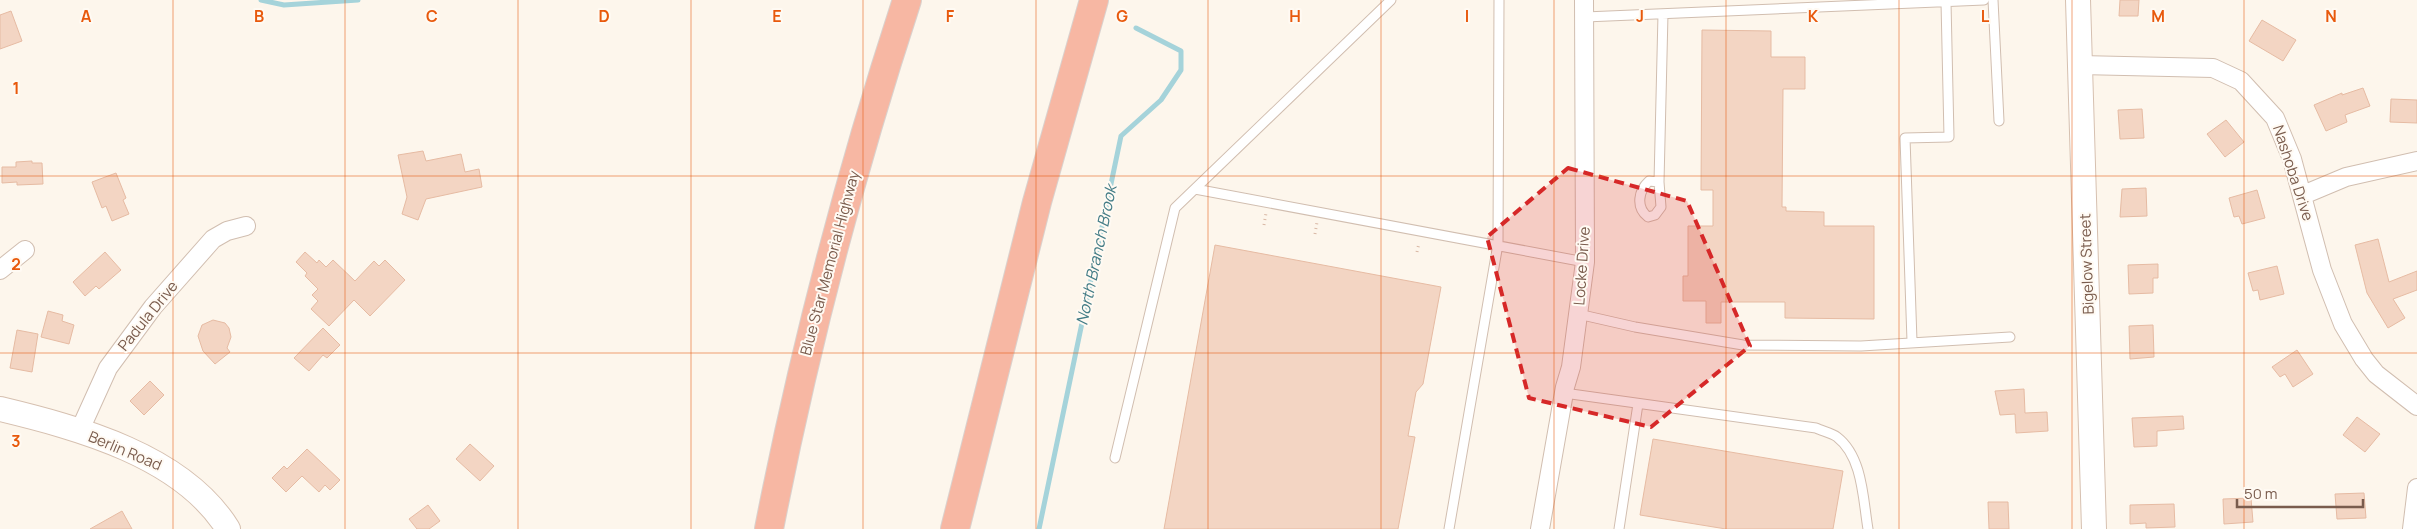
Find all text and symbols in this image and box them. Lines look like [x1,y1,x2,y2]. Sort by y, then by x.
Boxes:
text: A [81,5,92,27]
text: B [254,5,264,27]
text: C [426,5,438,27]
text: D [598,5,610,27]
text: E [772,5,782,27]
text: F [946,5,955,27]
text: G [1116,5,1128,27]
text: H [1289,5,1301,27]
text: I [1465,5,1469,27]
text: J [1636,5,1644,27]
text: K [1808,5,1819,27]
text: L [1981,5,1990,27]
text: M [2151,5,2165,27]
text: N [2325,5,2337,27]
text: 1 [12,77,20,99]
street label: Nashoba Drive [2268,122,2319,224]
street label: Blue Star Memorial Highway [795,168,864,357]
water label: North Branch Brook [1070,181,1122,327]
street label: Bigelow Street [2074,213,2099,315]
street label: Locke Drive [1568,226,1595,306]
text: 2 [11,253,21,275]
street label: Padula Drive [113,276,183,355]
street label: Berlin Road [85,426,165,475]
text: 3 [11,430,21,452]
scale bar [2237,476,2363,508]
text: 50 m [2244,483,2278,504]

